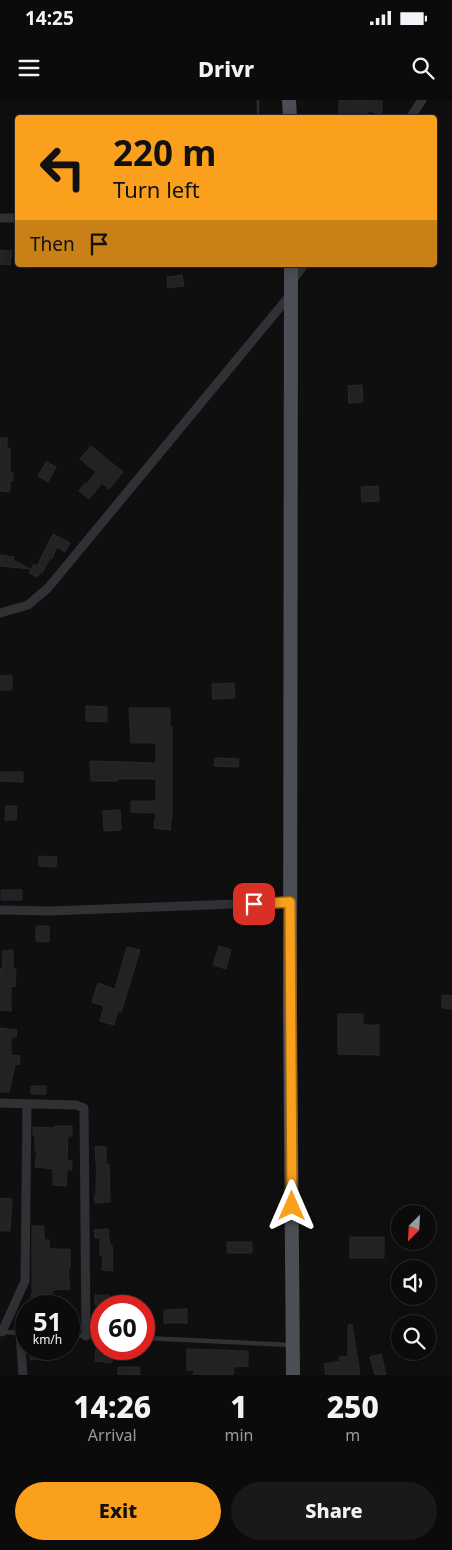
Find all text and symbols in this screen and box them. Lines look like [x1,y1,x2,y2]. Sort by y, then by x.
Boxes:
text: 14:25 [25,5,74,31]
text: Drivr [198,53,254,83]
icon: menu [15,54,43,82]
icon: search [409,54,437,82]
text: 220 m [113,129,216,176]
icon: left [30,135,95,200]
text: Turn left [113,174,200,204]
icon: arrive [85,230,113,258]
text: Then [30,231,75,257]
pin [233,883,275,925]
icon: arrive [240,890,268,918]
position arrow [265,1179,317,1231]
north arrow [391,1205,436,1250]
map controls [391,1205,436,1360]
button: sound [391,1260,436,1305]
speed limit sign: 60 [90,1295,155,1360]
text: 51 [33,1304,62,1338]
button: search [391,1315,436,1360]
text: km/h [33,1331,62,1348]
text: 14:26 [73,1386,151,1427]
text: 1 [230,1386,248,1427]
text: 250 [327,1386,379,1427]
text: Arrival [88,1424,137,1446]
text: min [224,1424,253,1446]
text: m [345,1424,360,1446]
button: Exit [15,1482,221,1540]
button: Share [231,1482,437,1540]

